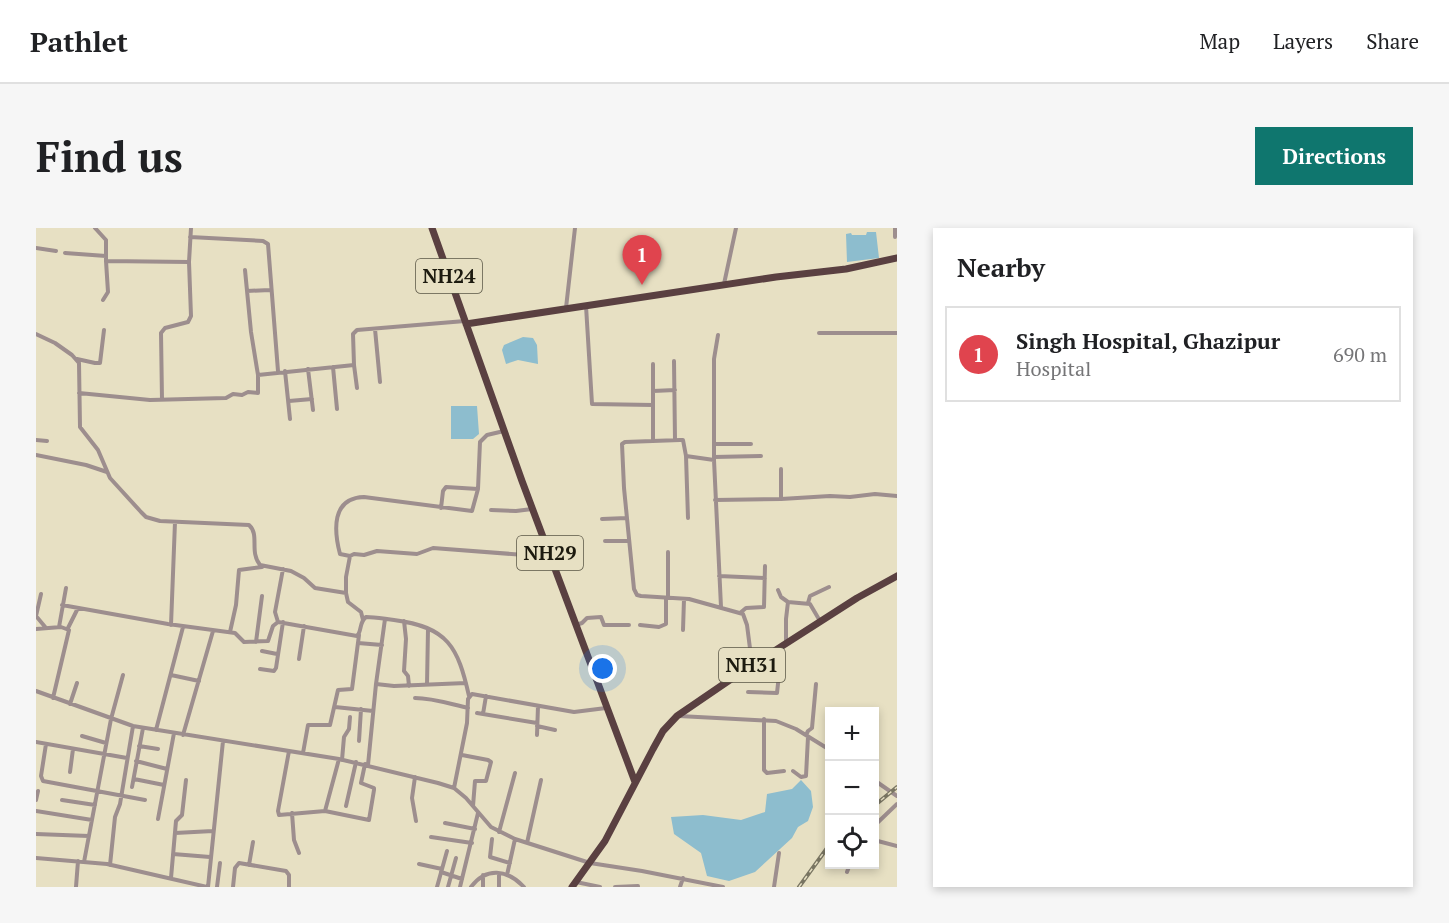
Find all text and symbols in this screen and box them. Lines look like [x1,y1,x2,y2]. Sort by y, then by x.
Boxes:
text: Pathlet [30,23,128,60]
text: Map [1199,27,1240,55]
text: Layers [1273,27,1333,55]
text: Share [1366,27,1419,55]
button: Directions [1255,127,1413,185]
text: Find us [36,128,183,184]
pin: 1 [622,236,662,285]
text: Nearby [957,250,1045,284]
road number: NH24 [416,259,482,293]
text: Singh Hospital, Ghazipur [1016,326,1280,355]
text: 1 [973,341,984,368]
text: 690 m [1333,341,1387,368]
text: Hospital [1016,355,1091,382]
road number: NH29 [517,536,583,570]
road number: NH31 [719,648,785,682]
your location [588,654,617,683]
map controls [825,707,879,869]
button: + [825,707,879,761]
button: − [825,761,879,815]
button: locate [825,815,879,869]

